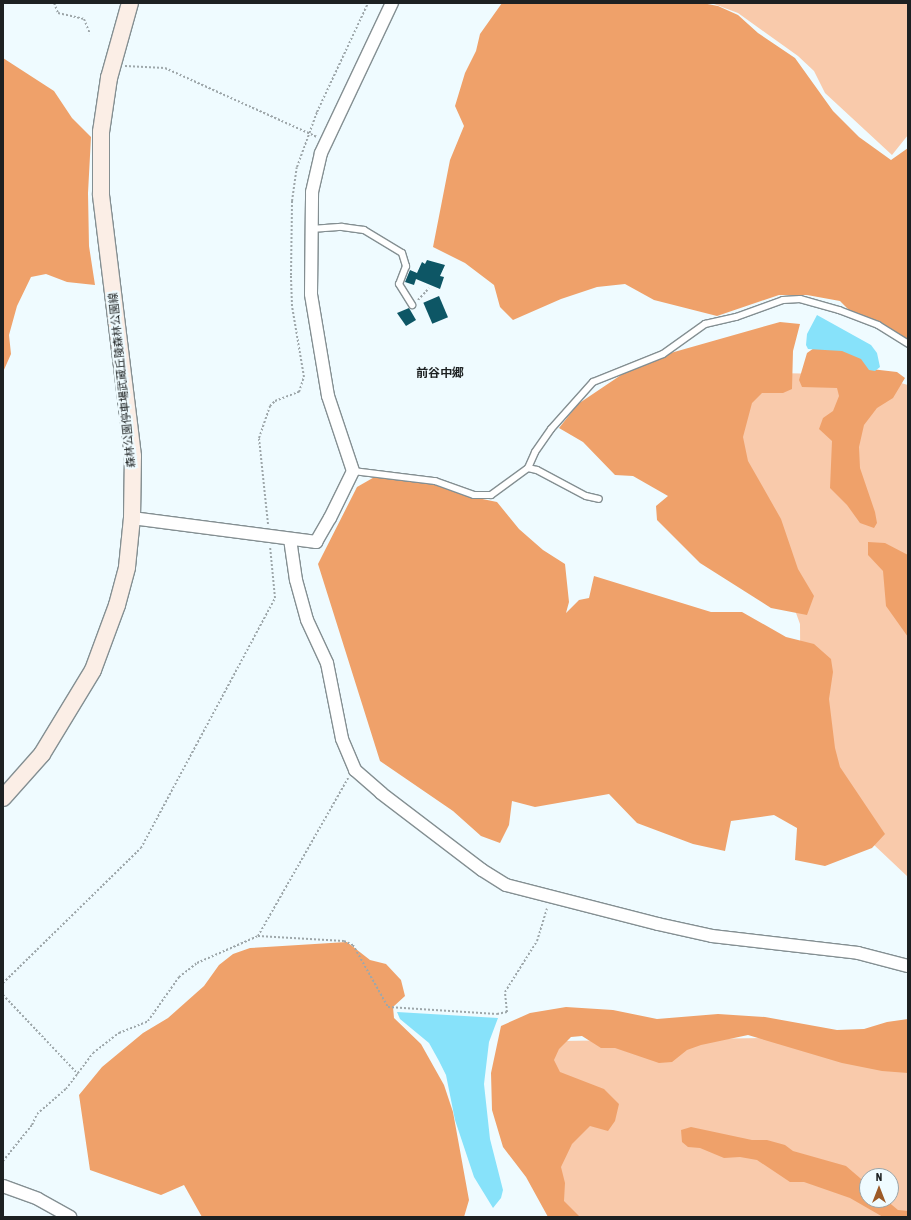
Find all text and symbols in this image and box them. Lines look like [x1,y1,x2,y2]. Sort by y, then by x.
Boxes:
street label: 森林公園停車場武蔵丘陵森林公園線 [106,292,138,468]
district label: 前谷中郷 [416,367,464,381]
north arrow [859,1168,899,1208]
text: N [876,1171,882,1183]

